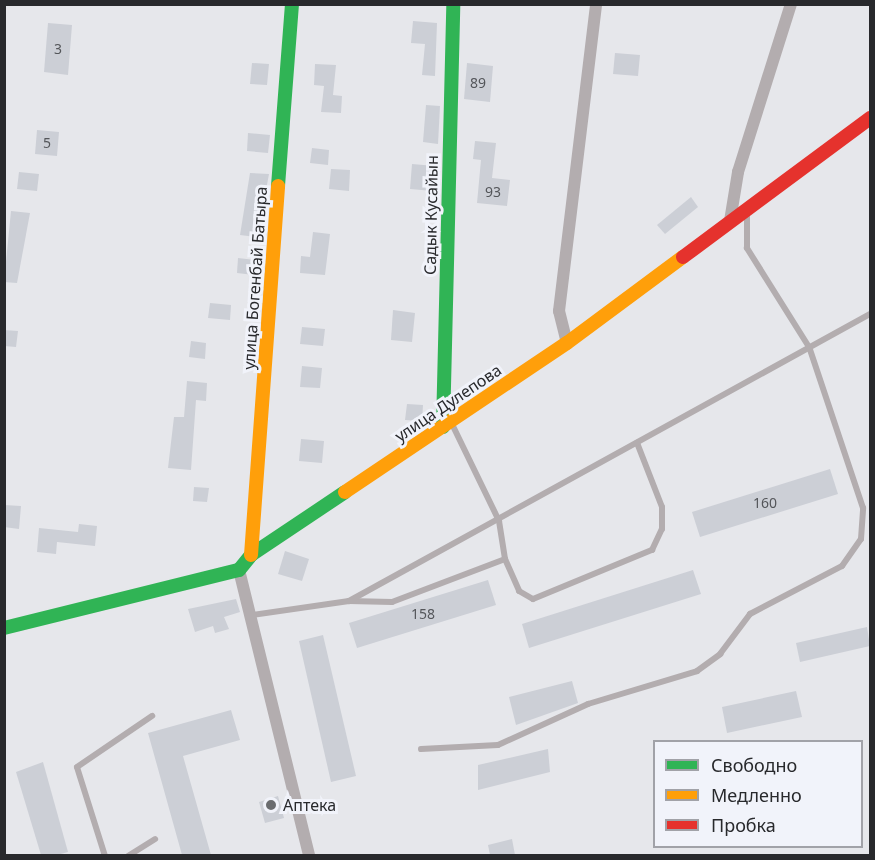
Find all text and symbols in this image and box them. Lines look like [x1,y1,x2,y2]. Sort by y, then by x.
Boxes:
house number: 3 [54,41,62,57]
house number: 89 [470,75,486,91]
house number: 5 [43,135,51,151]
street label: Садык Кусайын [420,155,442,275]
house number: 93 [485,184,501,200]
street label: улица Богенбай Батыра [239,186,271,370]
street label: улица Дулепова [391,360,505,446]
house number: 160 [753,495,777,511]
house number: 158 [411,606,435,622]
legend [653,740,863,848]
text: Свободно [711,753,797,777]
text: Медленно [711,783,802,807]
place label: Аптека [283,795,336,815]
marker: Аптека [264,798,278,812]
text: Пробка [711,813,776,837]

